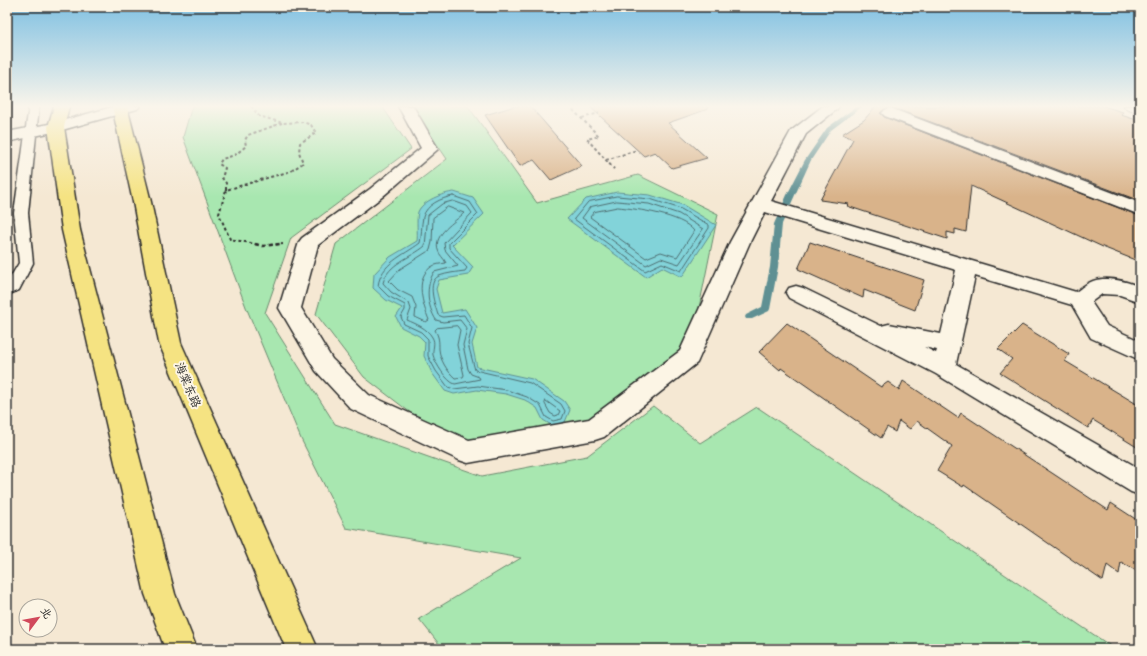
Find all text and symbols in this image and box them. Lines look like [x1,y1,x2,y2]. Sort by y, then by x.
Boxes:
street label: 海棠东路 [172,360,204,410]
north arrow [18,598,58,638]
text: 北 [38,605,54,621]

